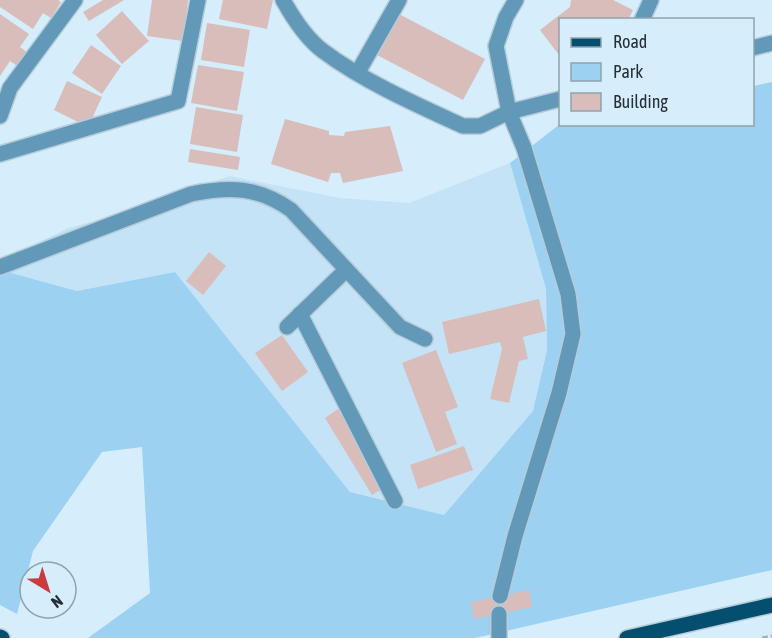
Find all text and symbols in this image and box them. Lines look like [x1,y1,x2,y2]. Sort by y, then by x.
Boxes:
legend [559,18,754,126]
text: Road [613,31,647,52]
text: Park [613,61,643,82]
text: Building [613,91,668,112]
north arrow [18,560,78,620]
text: N [48,592,67,612]

